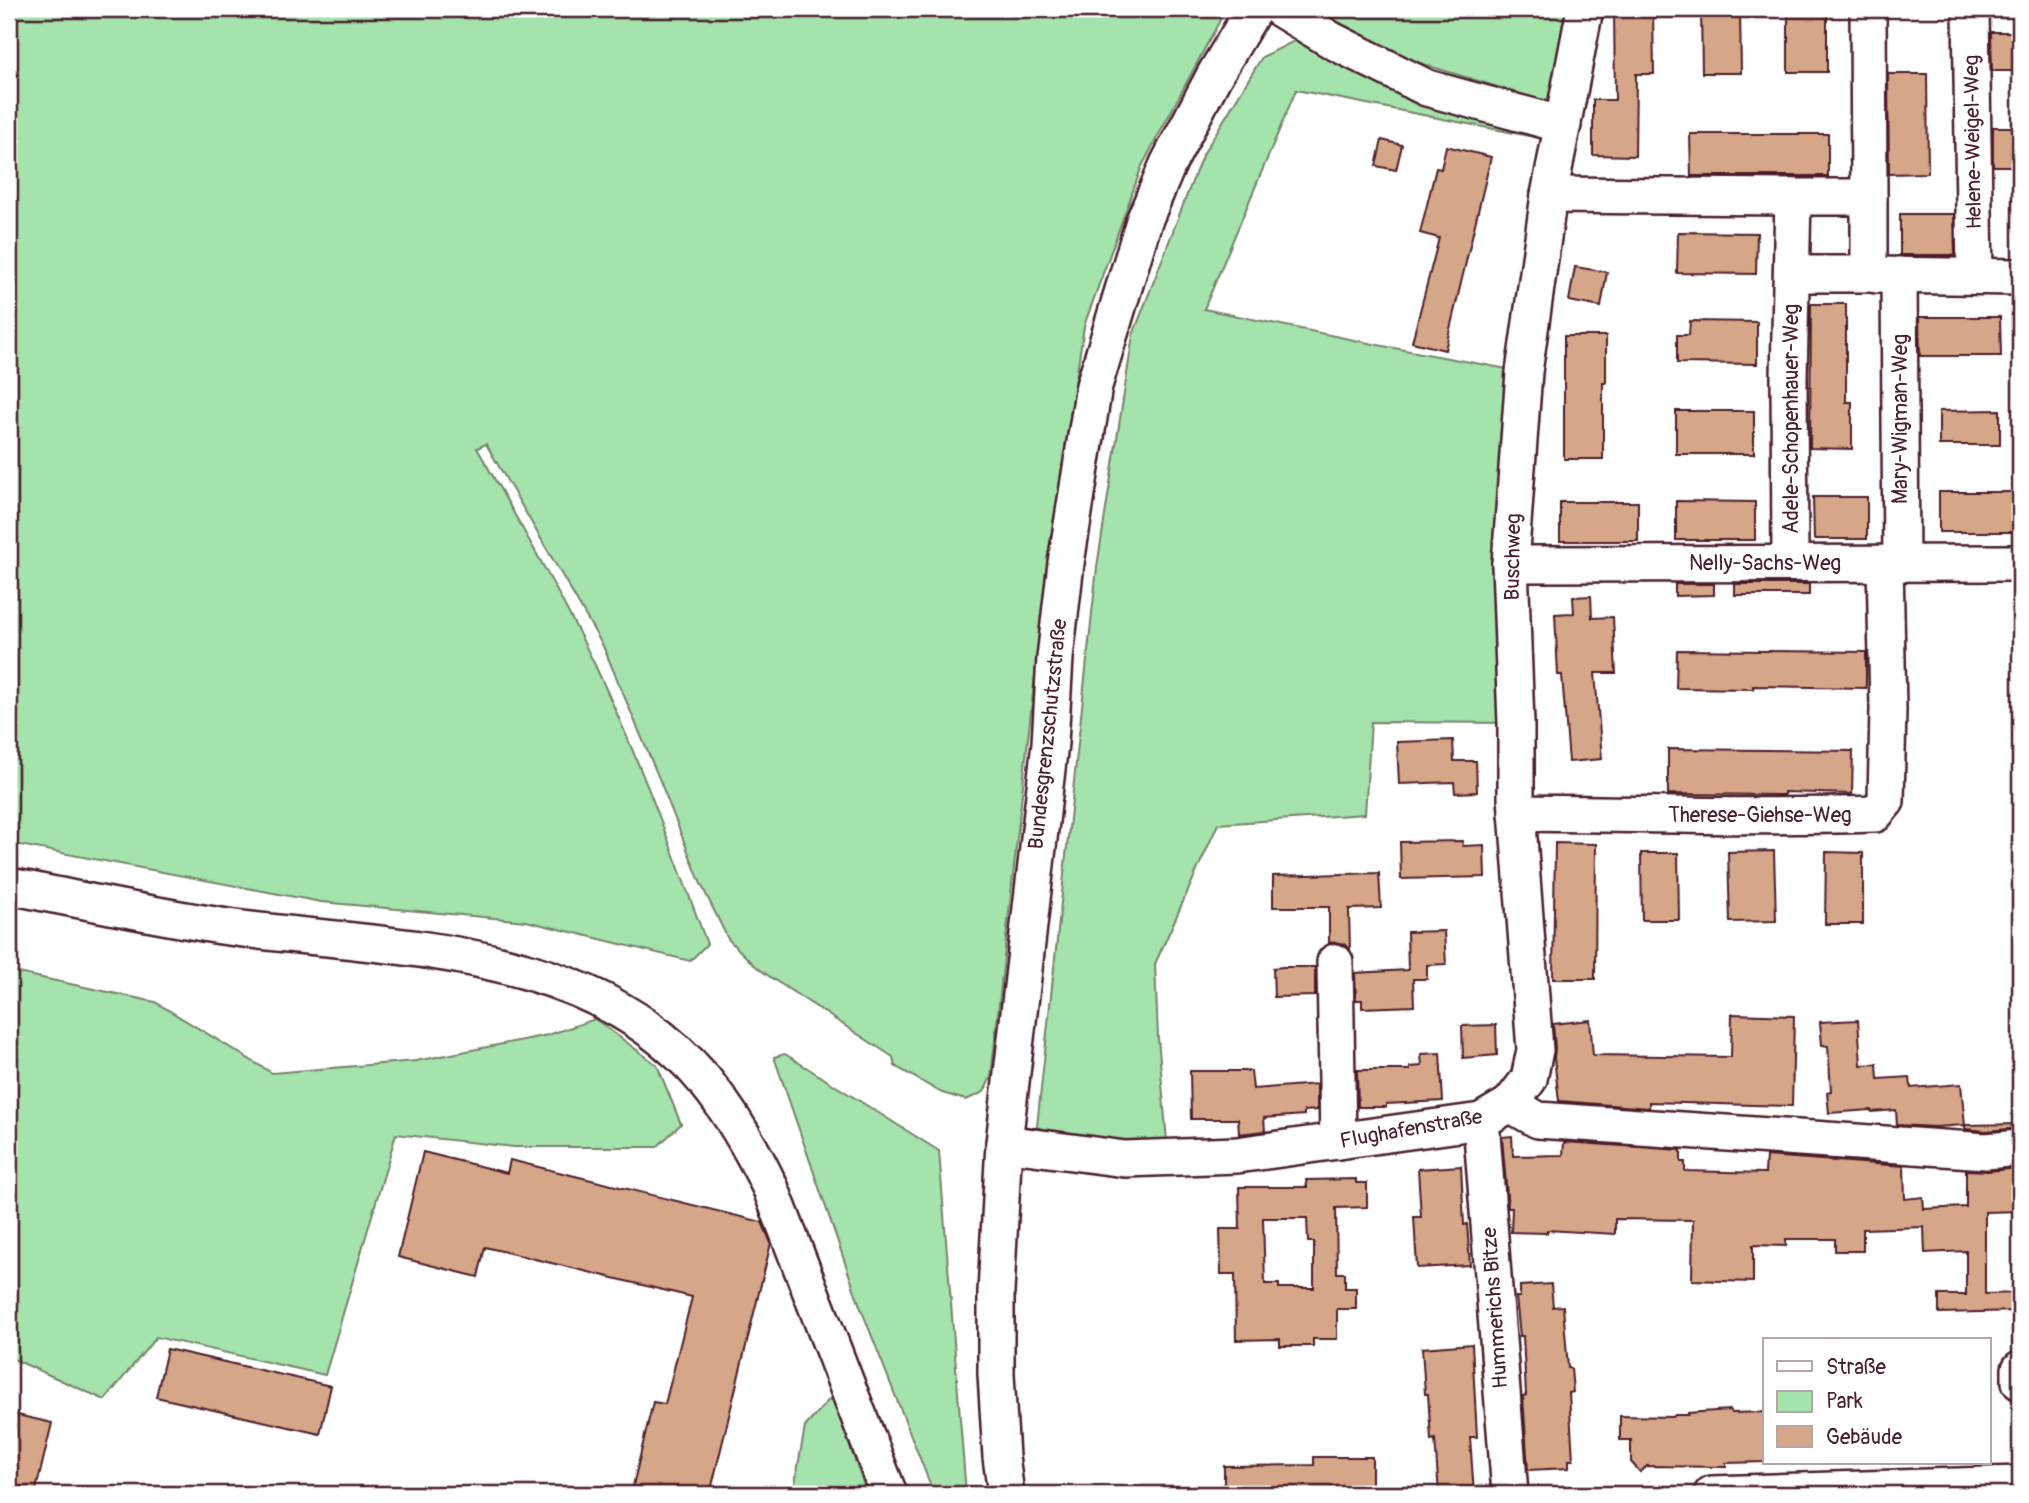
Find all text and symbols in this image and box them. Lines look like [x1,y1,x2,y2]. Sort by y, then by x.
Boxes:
street label: Helene-Weigel-Weg [1958,54,1988,230]
street label: Adele-Schopenhauer-Weg [1778,304,1805,534]
street label: Mary-Wigman-Weg [1887,334,1914,504]
street label: Buschweg [1499,513,1527,601]
street label: Nelly-Sachs-Weg [1689,550,1841,577]
street label: Bundesgrenzschutzstraße [1022,617,1074,851]
street label: Therese-Giehse-Weg [1668,802,1852,829]
street label: Flughafenstraße [1338,1103,1485,1155]
street label: Hummerichs Bitze [1476,1226,1514,1390]
legend [1763,1338,1990,1464]
text: Straße [1826,1354,1886,1381]
text: Park [1826,1388,1863,1415]
text: Gebäude [1826,1424,1903,1451]

